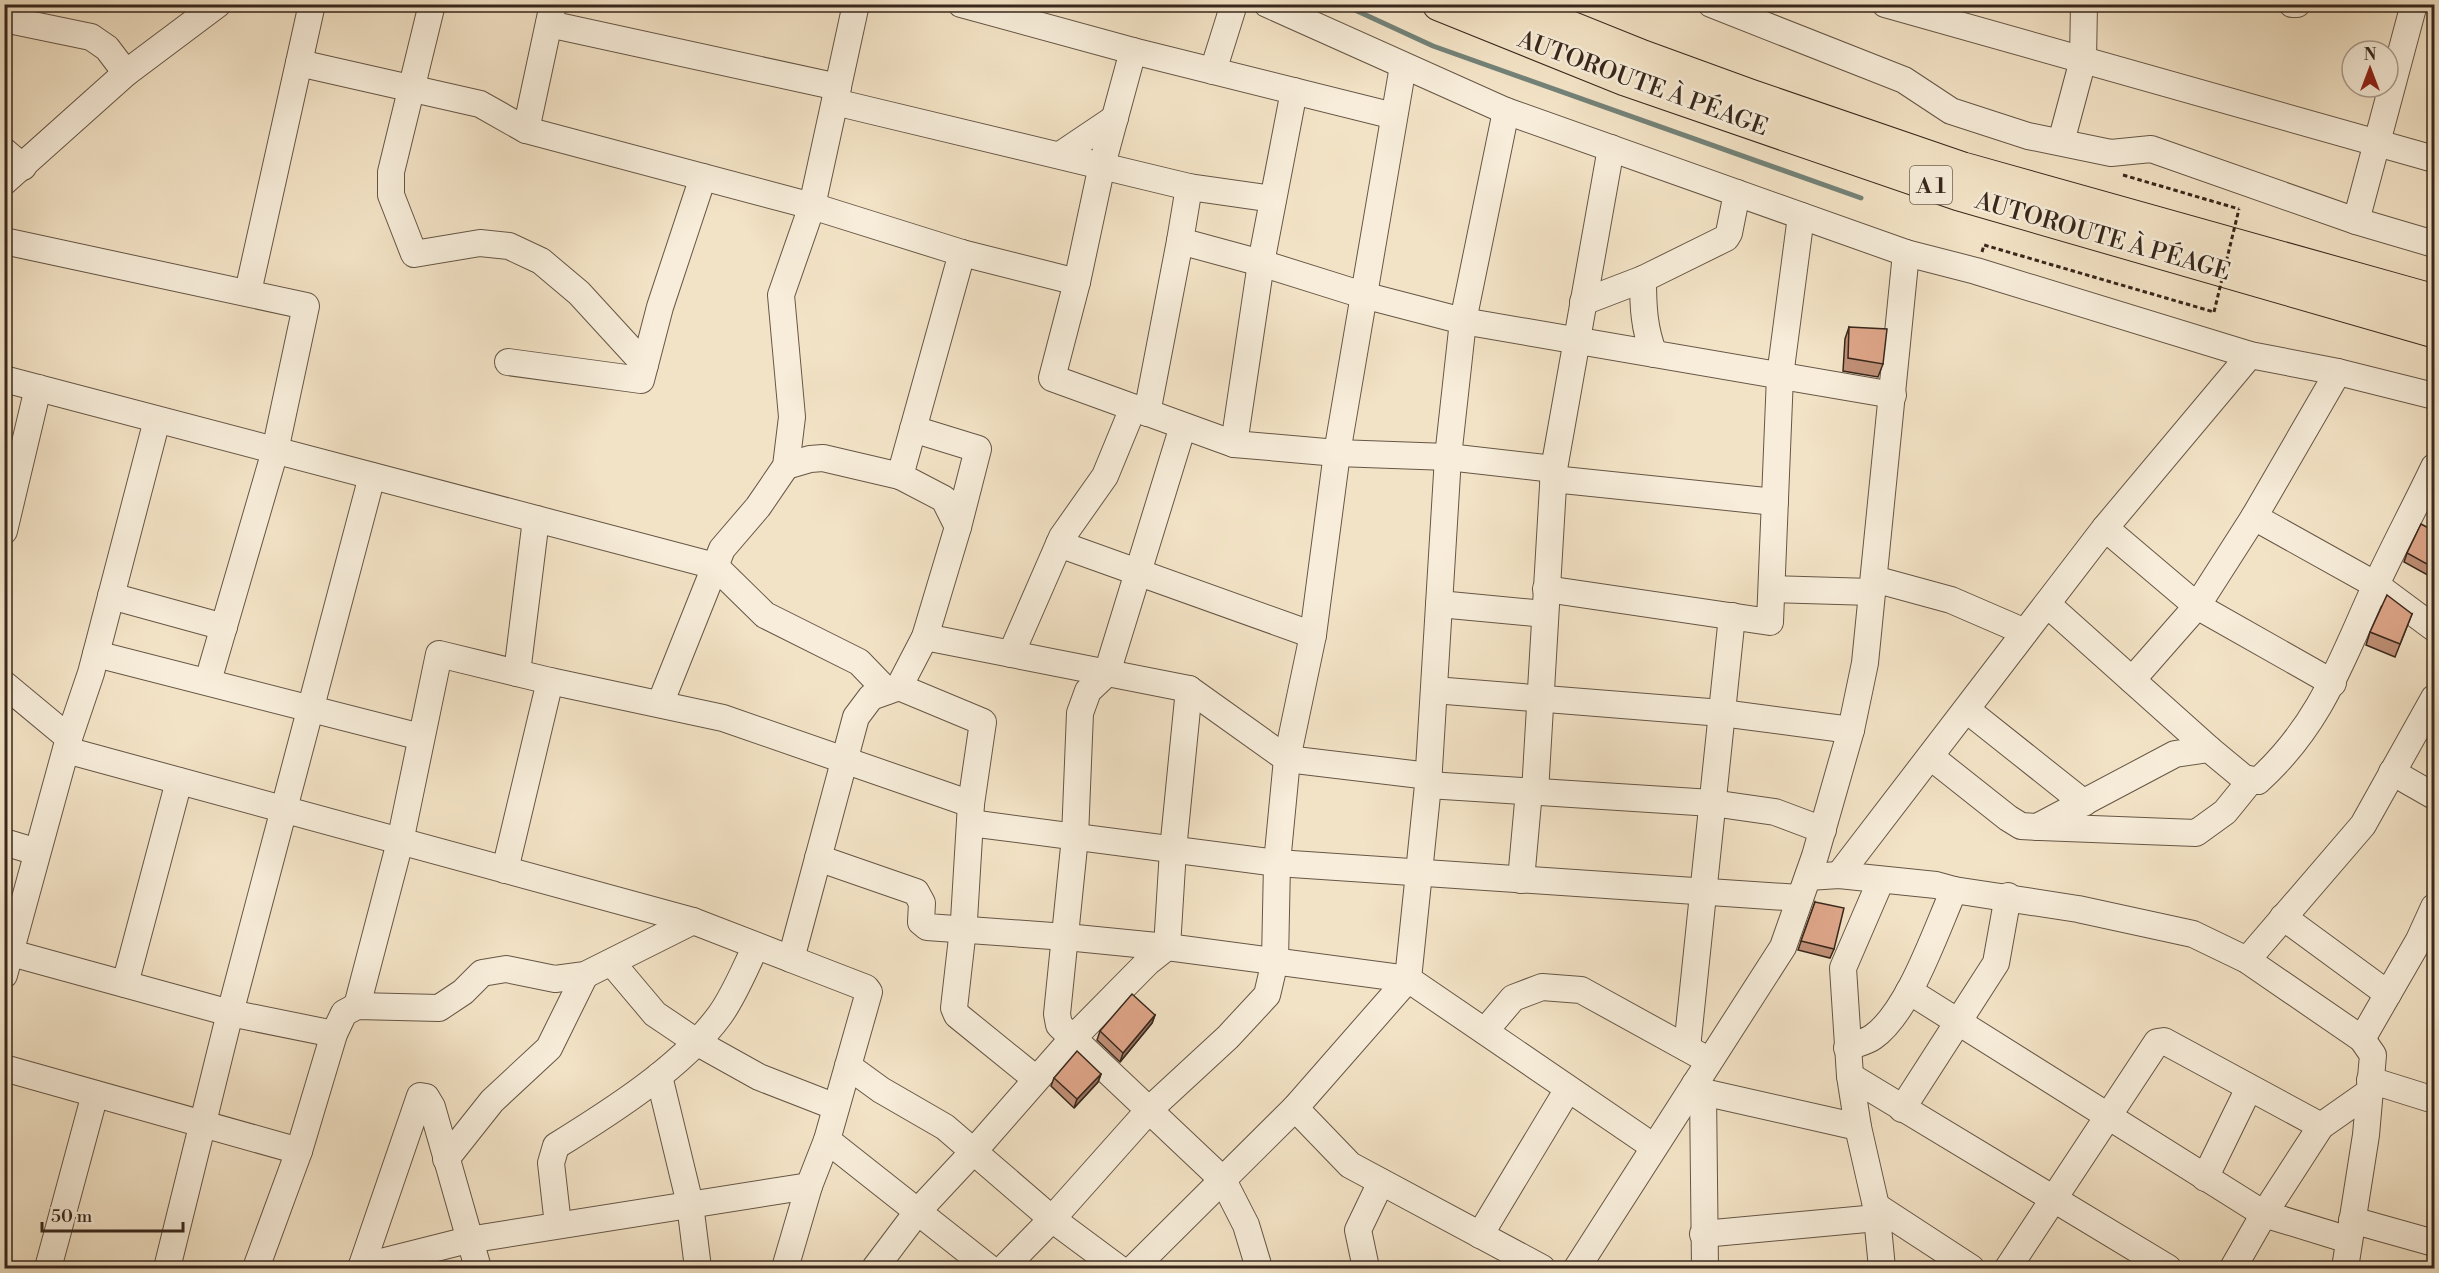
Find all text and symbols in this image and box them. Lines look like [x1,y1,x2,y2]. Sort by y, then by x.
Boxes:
street label: AUTOROUTE À PÉAGE [1513,23,1772,143]
north arrow [2340,39,2400,99]
text: N [2364,45,2377,65]
road number: A 1 [1910,166,1952,204]
street label: AUTOROUTE À PÉAGE [1971,185,2234,288]
scale bar [42,1195,183,1233]
text: 50 m [51,1205,93,1228]

